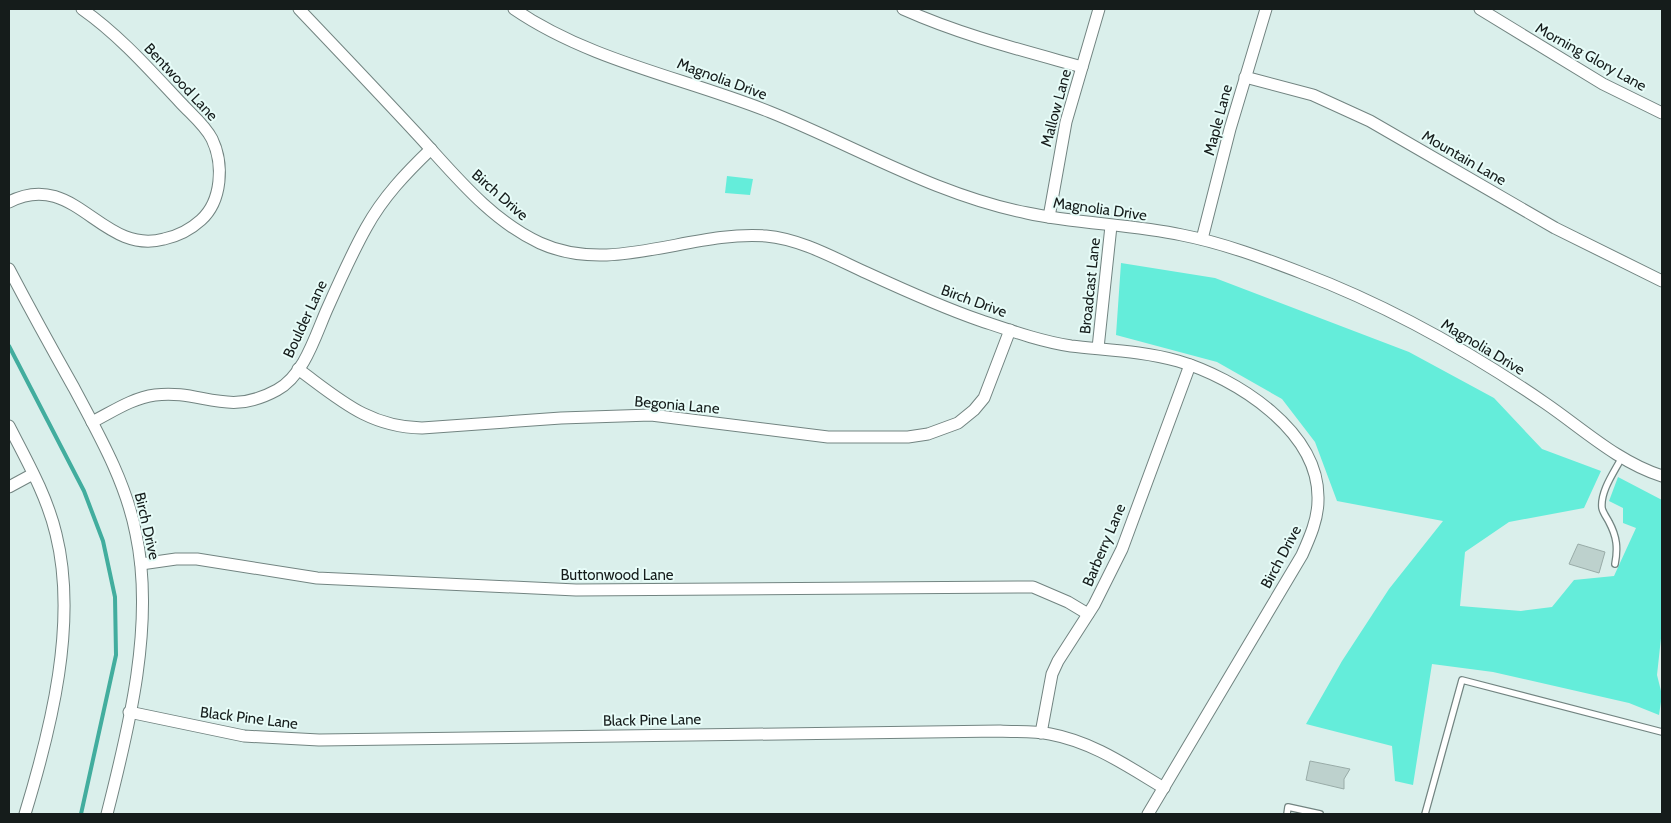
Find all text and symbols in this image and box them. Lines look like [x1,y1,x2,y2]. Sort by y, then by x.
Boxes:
street label: Morning Glory Lane [1532,19,1650,95]
street label: Bentwood Lane [140,39,222,125]
street label: Magnolia Drive [675,54,770,104]
street label: Mallow Lane [1037,67,1075,149]
street label: Maple Lane [1200,82,1236,158]
street label: Mountain Lane [1419,127,1510,190]
street label: Birch Drive [468,166,532,224]
street label: Magnolia Drive [1052,194,1148,225]
street label: Broadcast Lane [1076,237,1104,335]
street label: Boulder Lane [279,277,331,361]
street label: Birch Drive [939,281,1010,321]
street label: Magnolia Drive [1438,315,1528,379]
street label: Begonia Lane [634,392,721,418]
street label: Birch Drive [131,491,164,562]
street label: Barberry Lane [1079,501,1130,589]
street label: Birch Drive [1257,522,1305,591]
street label: Buttonwood Lane [560,566,674,584]
street label: Black Pine Lane [199,703,299,733]
street label: Black Pine Lane [603,710,702,730]

